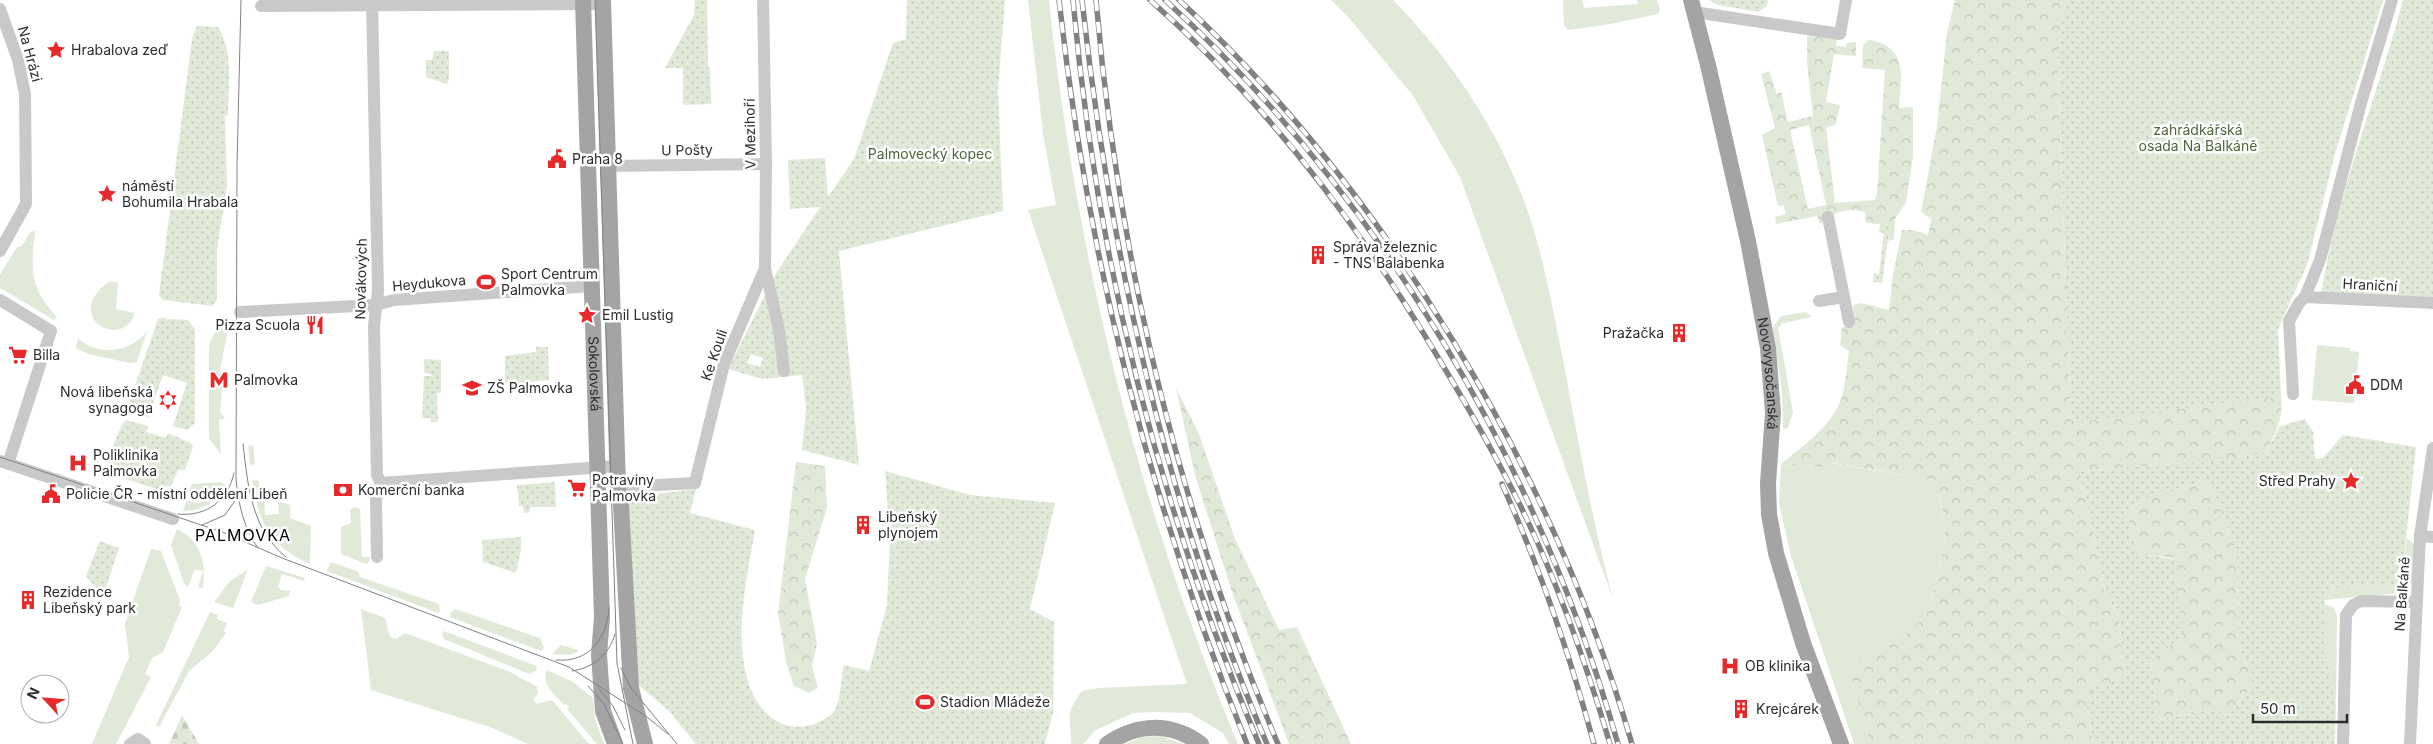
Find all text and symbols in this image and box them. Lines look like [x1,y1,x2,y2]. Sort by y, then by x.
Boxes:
street label: Na Hrázi [15,24,46,84]
place icon: Hrabalova zeď [45,39,67,61]
place label: Hrabalova zeď [71,41,168,58]
street label: V Mezihoří [740,98,759,170]
park label: zahrádkářská osada Na Balkáně [2139,121,2257,154]
street label: U Pošty [661,141,713,158]
park label: Palmovecký kopec [868,145,992,162]
public building icon: Praha 8 [546,148,568,170]
place label: Praha 8 [572,150,623,167]
place label: náměstí Bohumila Hrabala [122,177,238,210]
place icon: náměstí Bohumila Hrabala [96,183,118,205]
street label: Novákových [351,238,370,320]
place label: Správa železnic - TNS Balabenka [1333,238,1445,271]
building icon: Správa železnic - TNS Balabenka [1307,244,1329,266]
place label: Sport Centrum Palmovka [501,265,598,298]
street label: Heydukova [391,271,467,294]
sports icon: Sport Centrum Palmovka [475,271,497,293]
street label: Hraniční [2342,275,2398,294]
place icon: Emil Lustig [576,304,598,326]
place label: Emil Lustig [602,306,674,323]
restaurant icon: Pizza Scuola [304,314,326,336]
place label: Pizza Scuola [216,316,300,333]
street label: Novovysočanská [1754,316,1782,430]
building icon: Pražačka [1668,322,1690,344]
place label: Pražačka [1603,324,1664,341]
street label: Ke Kouli [697,327,730,383]
street label: Sokolovská [585,336,605,412]
supermarket icon: Billa [7,344,29,366]
place label: Billa [33,346,60,363]
metro station icon: Palmovka [208,369,230,391]
place label: Palmovka [234,371,298,388]
public building icon: DDM [2344,374,2366,396]
place label: DDM [2370,376,2403,393]
school or university icon: ZŠ Palmovka [461,377,483,399]
place label: ZŠ Palmovka [487,379,573,396]
place label: Nová libeňská synagoga [60,383,153,416]
synagogue icon: Nová libeňská synagoga [157,389,179,411]
place label: Poliklinika Palmovka [93,446,159,479]
hospital icon: Poliklinika Palmovka [67,452,89,474]
place icon: Střed Prahy [2340,470,2362,492]
place label: Potraviny Palmovka [592,471,656,504]
place label: Střed Prahy [2259,472,2336,489]
supermarket icon: Potraviny Palmovka [566,477,588,499]
bank icon: Komerční banka [332,479,354,501]
place label: Komerční banka [358,481,465,498]
public building icon: Policie ČR - místní oddělení Libeň [40,483,62,505]
place label: Policie ČR - místní oddělení Libeň [66,485,287,502]
place label: Libeňský plynojem [878,508,938,541]
building icon: Libeňský plynojem [852,514,874,536]
district label: PALMOVKA [195,525,291,545]
street label: Na Balkáně [2390,556,2413,632]
place label: Rezidence Libeňský park [43,583,136,616]
building icon: Rezidence Libeňský park [17,589,39,611]
hospital icon: OB klinika [1719,655,1741,677]
place label: OB klinika [1745,657,1810,674]
north arrow [20,674,70,724]
text: N [23,685,43,702]
sports icon: Stadion Mládeže [914,691,936,713]
scale bar [2253,692,2347,724]
place label: Stadion Mládeže [940,693,1050,710]
building icon: Krejcárek [1730,698,1752,720]
text: 50 m [2260,699,2296,718]
place label: Krejcárek [1756,700,1819,717]

